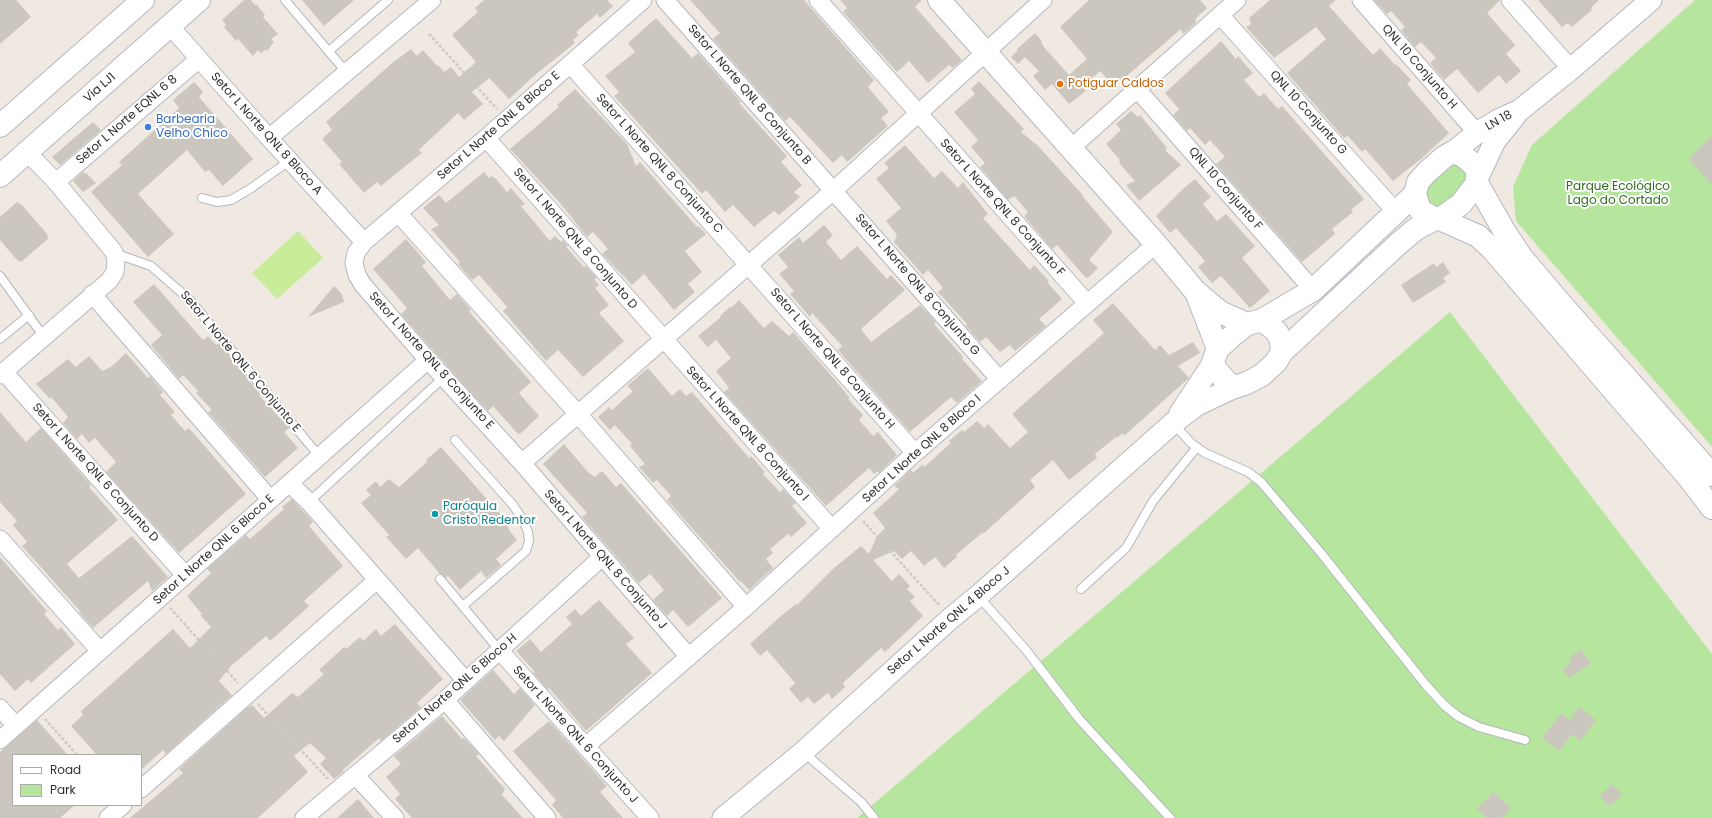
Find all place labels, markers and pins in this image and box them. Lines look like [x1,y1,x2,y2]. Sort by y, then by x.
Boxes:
place label: Potiguar Caldos [1068,77,1164,91]
marker: Potiguar Caldos [1055,79,1065,89]
place label: Barbearia Velho Chico [156,113,228,141]
marker: Barbearia Velho Chico [143,122,153,132]
place label: Paróquia Cristo Redentor [443,500,536,528]
marker: Paróquia Cristo Redentor [430,509,440,519]

